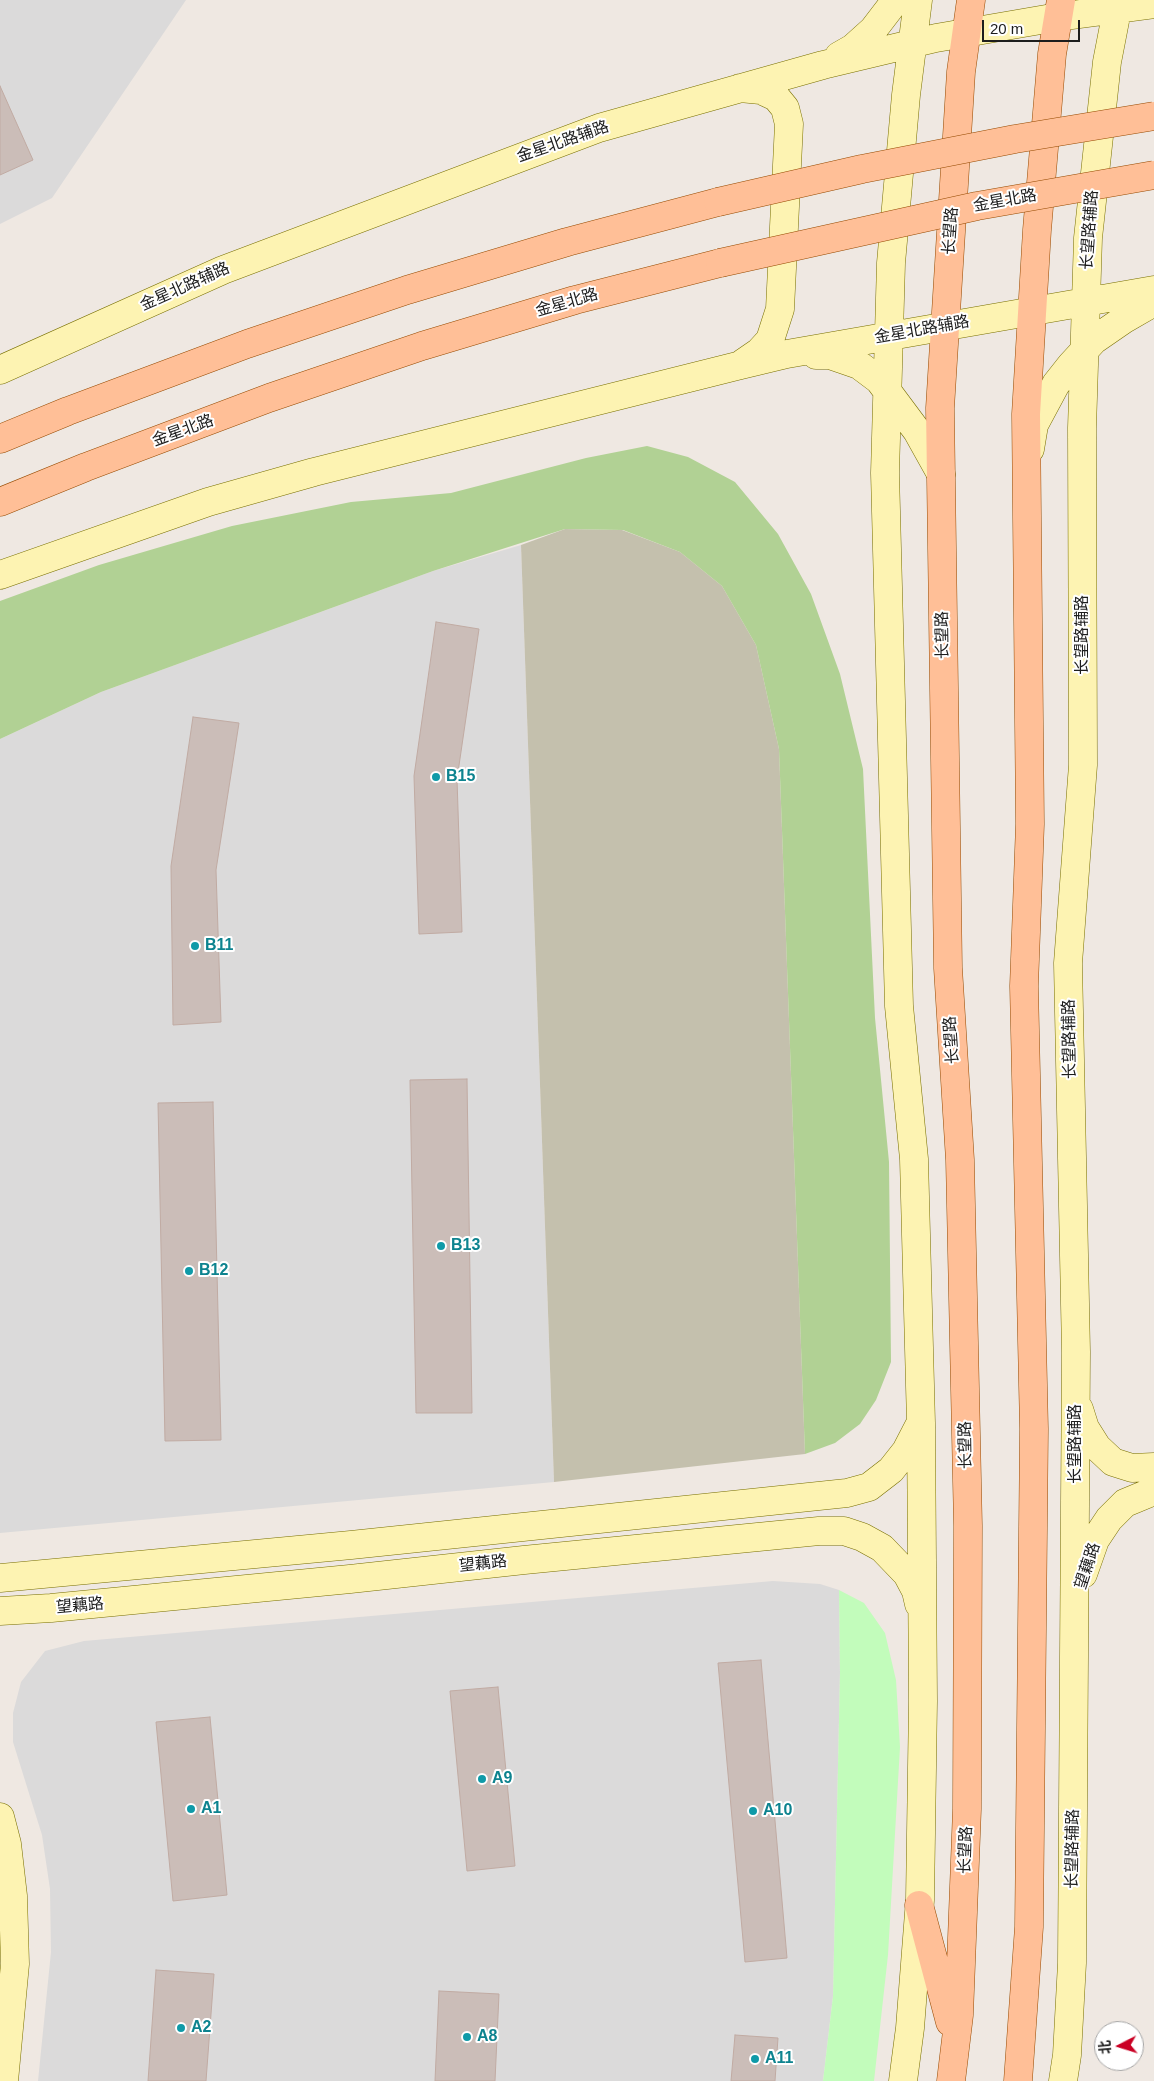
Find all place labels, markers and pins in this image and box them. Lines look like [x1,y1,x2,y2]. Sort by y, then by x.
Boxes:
place label: B15 [446,767,475,787]
marker: B15 [430,771,442,783]
place label: B11 [205,936,233,956]
marker: B11 [189,940,201,952]
place label: B13 [451,1236,480,1256]
marker: B13 [435,1240,447,1252]
place label: B12 [199,1261,228,1281]
marker: B12 [183,1265,195,1277]
place label: A9 [492,1769,512,1789]
marker: A9 [476,1773,488,1785]
place label: A1 [201,1799,221,1819]
place label: A10 [763,1801,792,1821]
marker: A1 [185,1803,197,1815]
marker: A10 [747,1805,759,1817]
place label: A2 [191,2018,211,2038]
marker: A2 [175,2022,187,2034]
place label: A8 [477,2027,497,2047]
marker: A8 [461,2031,473,2043]
place label: A11 [765,2049,793,2069]
marker: A11 [749,2053,761,2065]

